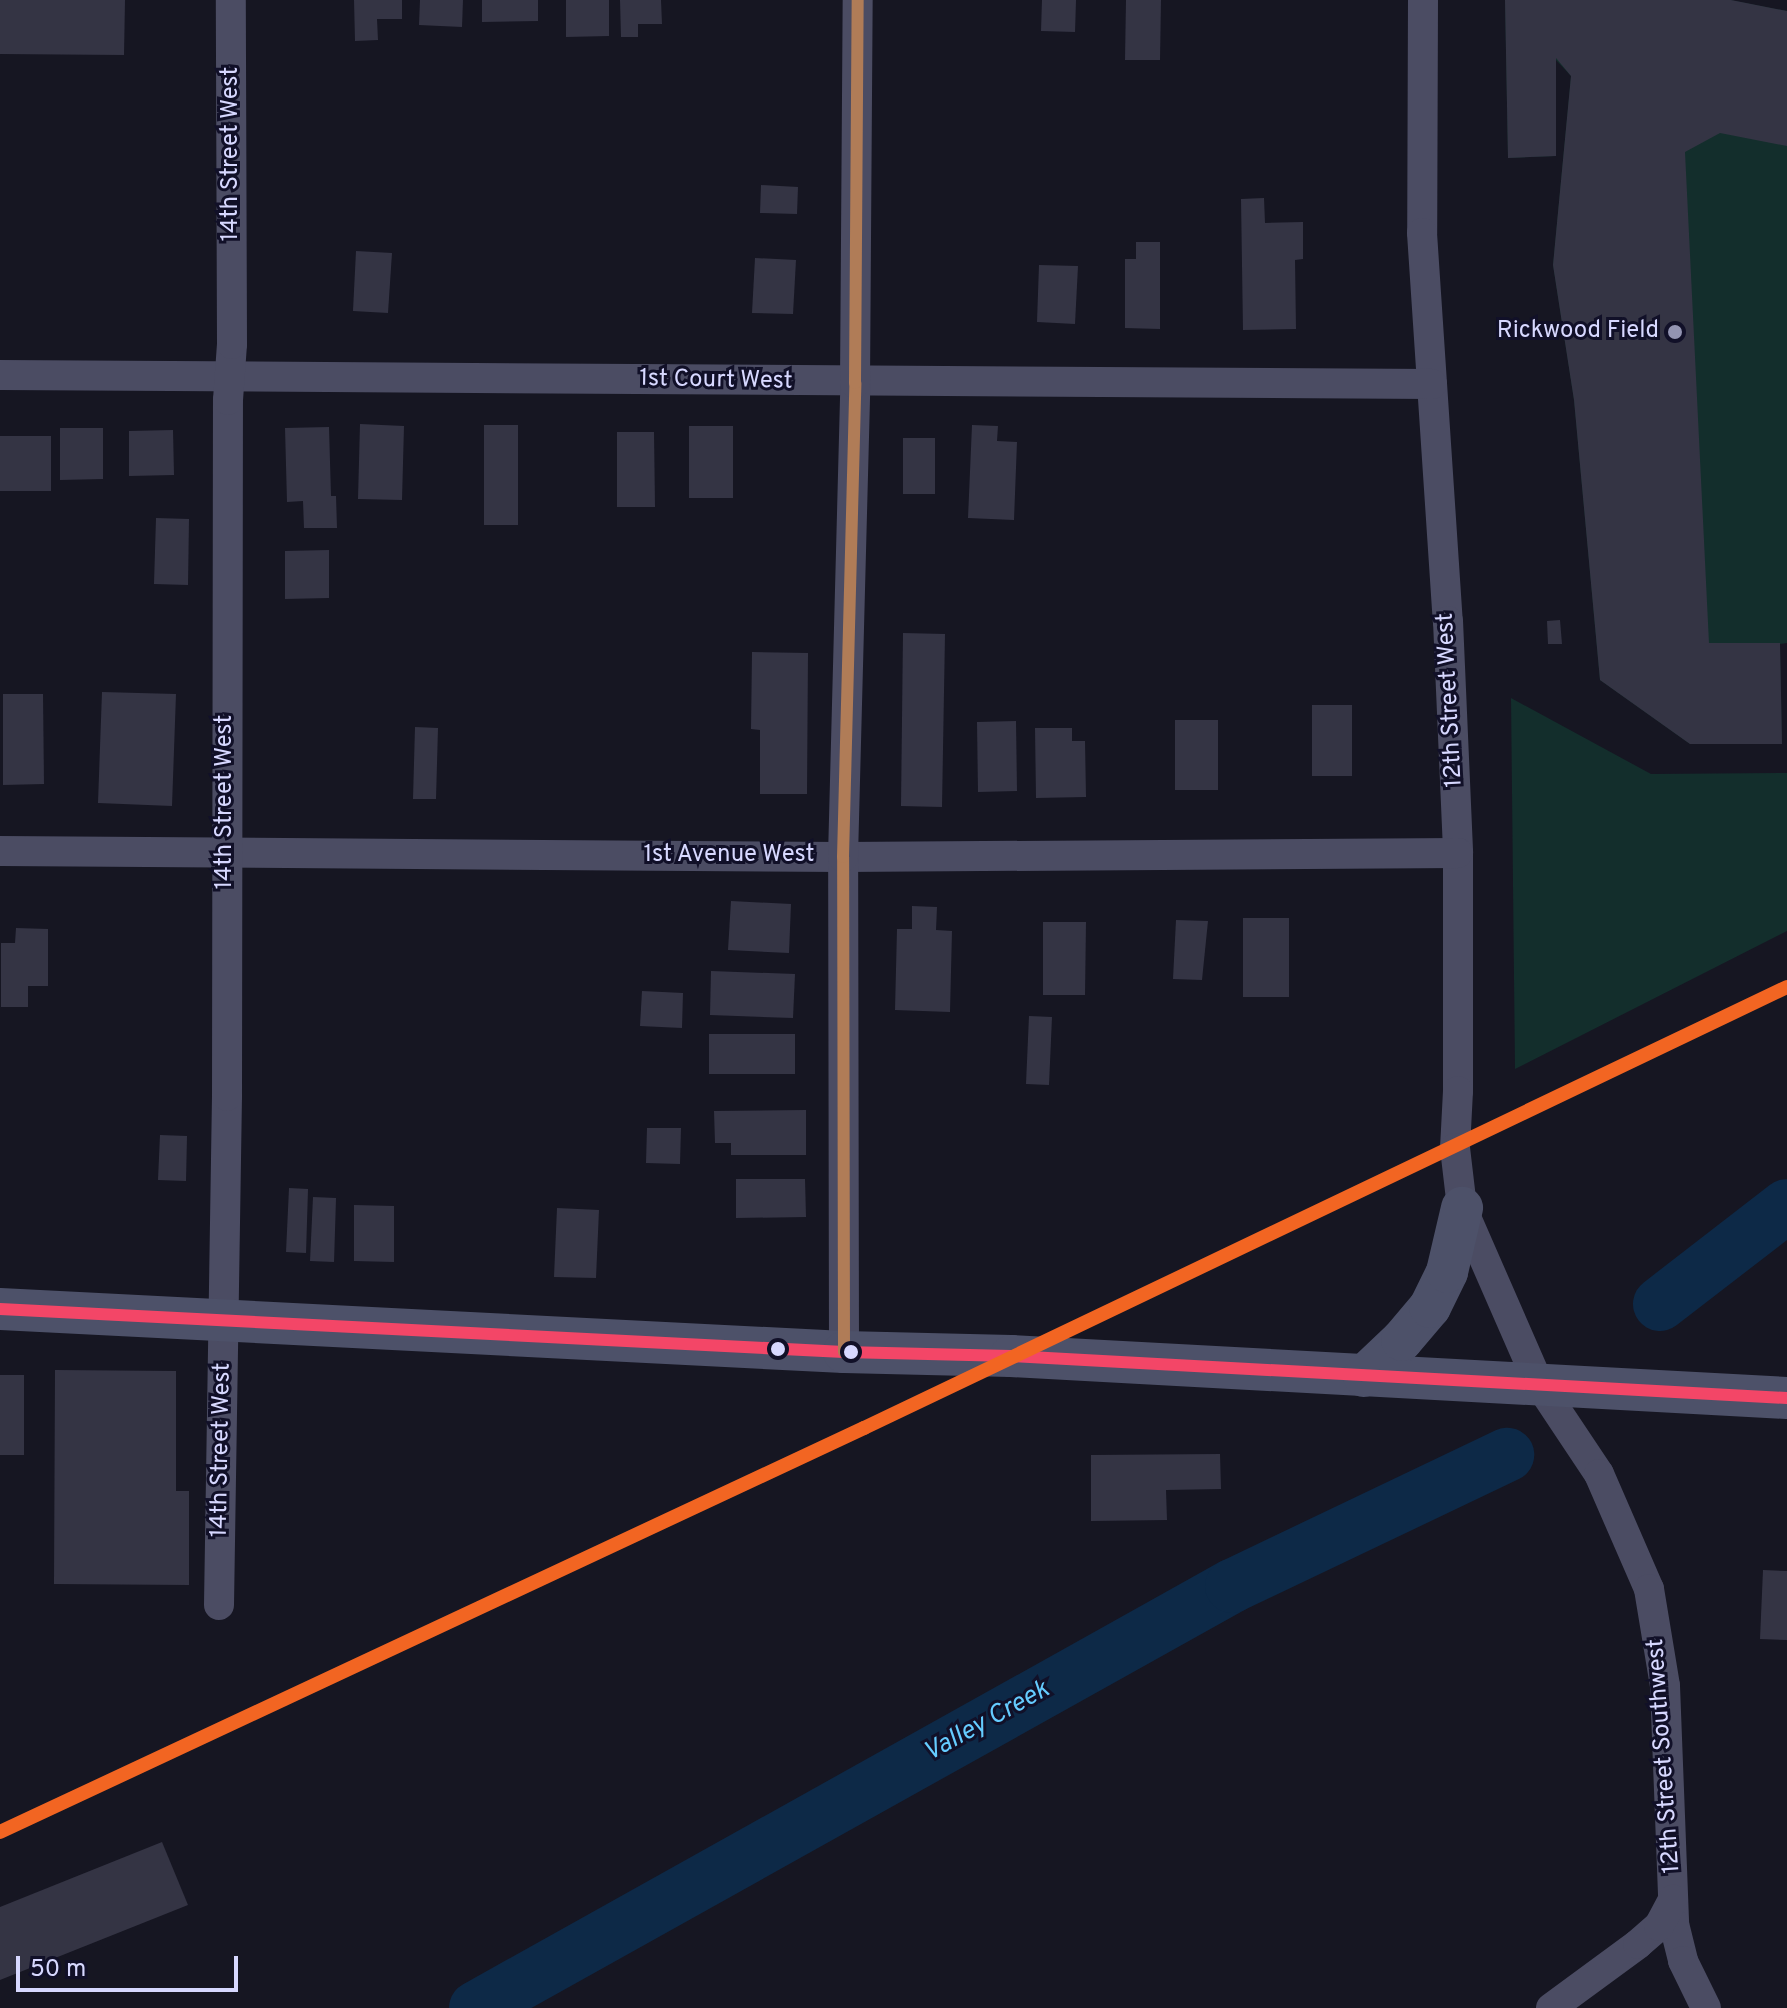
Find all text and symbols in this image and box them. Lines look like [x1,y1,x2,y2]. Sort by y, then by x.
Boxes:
street label: 14th Street West [218,66,246,242]
place label: Rickwood Field [1497,318,1659,346]
marker: Rickwood Field [1666,323,1684,341]
street label: 1st Court West [639,365,793,397]
street label: 12th Street West [1432,612,1470,788]
street label: 14th Street West [212,714,240,890]
street label: 1st Avenue West [643,842,815,870]
unlabelled marker [770,1341,786,1357]
unlabelled marker [843,1344,859,1360]
street label: 14th Street West [206,1362,238,1538]
street label: 12th Street Southwest [1642,1638,1688,1874]
water label: Valley Creek [919,1675,1055,1769]
scale bar [20,1940,242,1990]
text: 50 m [30,1955,86,1985]

